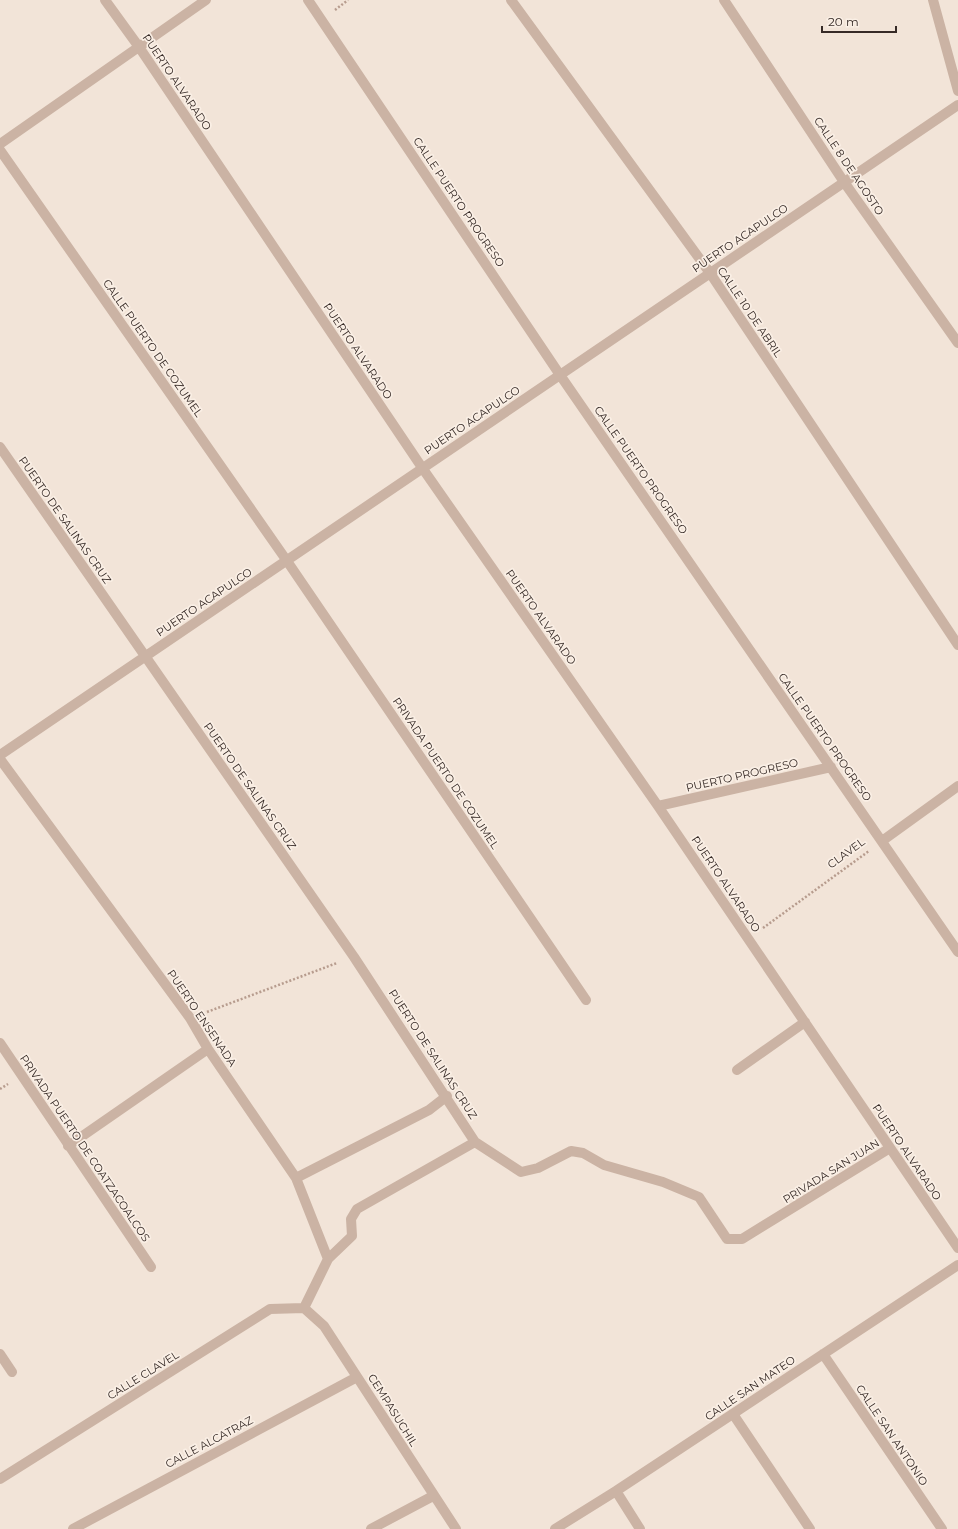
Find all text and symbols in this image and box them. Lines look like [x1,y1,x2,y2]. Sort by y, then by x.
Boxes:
scale bar [822,8,896,34]
text: 20 m [828,14,859,29]
street label: PUERTO ALVARADO [140,31,214,133]
street label: CALLE 8 DE AGOSTO [811,114,887,218]
street label: CALLE PUERTO PROGRESO [410,134,508,270]
street label: PUERTO ACAPULCO [689,201,791,275]
street label: CALLE 10 DE ABRIL [715,264,786,360]
street label: CALLE PUERTO DE COZUMEL [100,276,206,420]
street label: PUERTO ALVARADO [321,300,395,402]
street label: PUERTO ACAPULCO [421,383,523,457]
street label: CALLE PUERTO PROGRESO [591,403,691,537]
street label: PUERTO DE SALINAS CRUZ [16,454,114,586]
street label: PUERTO ACAPULCO [153,565,255,639]
street label: PUERTO ALVARADO [503,567,579,667]
street label: CALLE PUERTO PROGRESO [775,670,875,804]
street label: PRIVADA PUERTO DE COZUMEL [390,694,502,852]
street label: PUERTO DE SALINAS CRUZ [201,720,299,852]
street label: PUERTO PROGRESO [684,755,800,795]
street label: PUERTO ALVARADO [689,833,763,935]
street label: CLAVEL [824,834,868,871]
street label: PUERTO ENSENADA [164,967,240,1069]
street label: PUERTO DE SALINAS CRUZ [386,986,480,1122]
street label: PRIVADA PUERTO DE COATZACOALCOS [17,1052,153,1244]
street label: PUERTO ALVARADO [870,1101,944,1203]
street label: PRIVADA SAN JUAN [780,1136,882,1206]
street label: CALLE CLAVEL [105,1347,182,1403]
street label: CALLE SAN MATEO [702,1353,798,1423]
street label: CEMPASUCHIL [365,1371,421,1449]
street label: CALLE SAN ANTONIO [853,1382,931,1488]
street label: CALLE ALCATRAZ [163,1413,255,1471]

